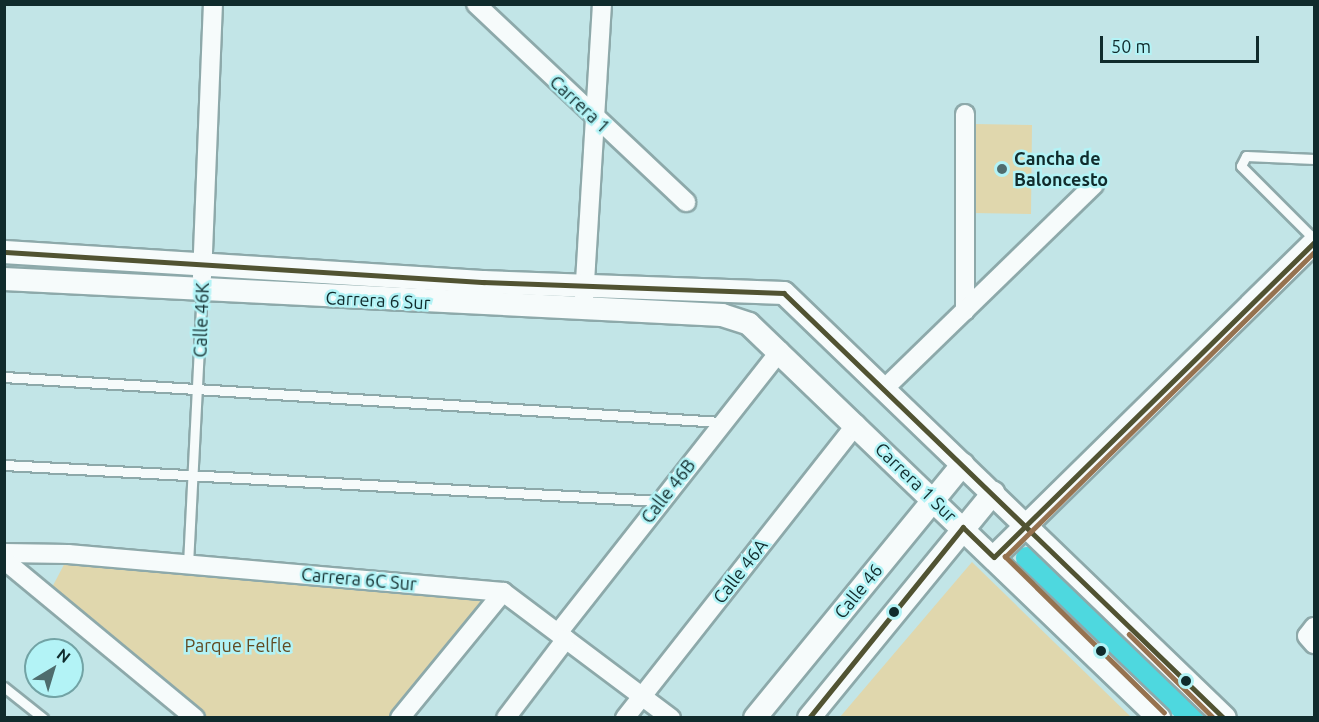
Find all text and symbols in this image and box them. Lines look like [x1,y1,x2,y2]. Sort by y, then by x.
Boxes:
scale bar [1103,24,1262,62]
text: 50 m [1111,36,1151,56]
street label: Carrera 1 [546,71,614,137]
place label: Cancha de Baloncesto [1014,148,1108,190]
marker: Cancha de Baloncesto [995,162,1009,176]
street label: Calle 46K [189,282,213,358]
street label: Carrera 6 Sur [325,286,431,314]
street label: Carrera 1 Sur [871,438,961,526]
street label: Calle 46B [636,455,700,527]
street label: Calle 46A [708,534,772,608]
street label: Calle 46 [829,559,887,623]
street label: Carrera 6C Sur [300,563,418,595]
unlabelled marker [888,606,900,618]
park label: Parque Felfle [184,634,292,656]
north arrow [24,638,84,698]
text: N [54,645,74,666]
unlabelled marker [1095,645,1107,657]
unlabelled marker [1180,675,1192,687]

